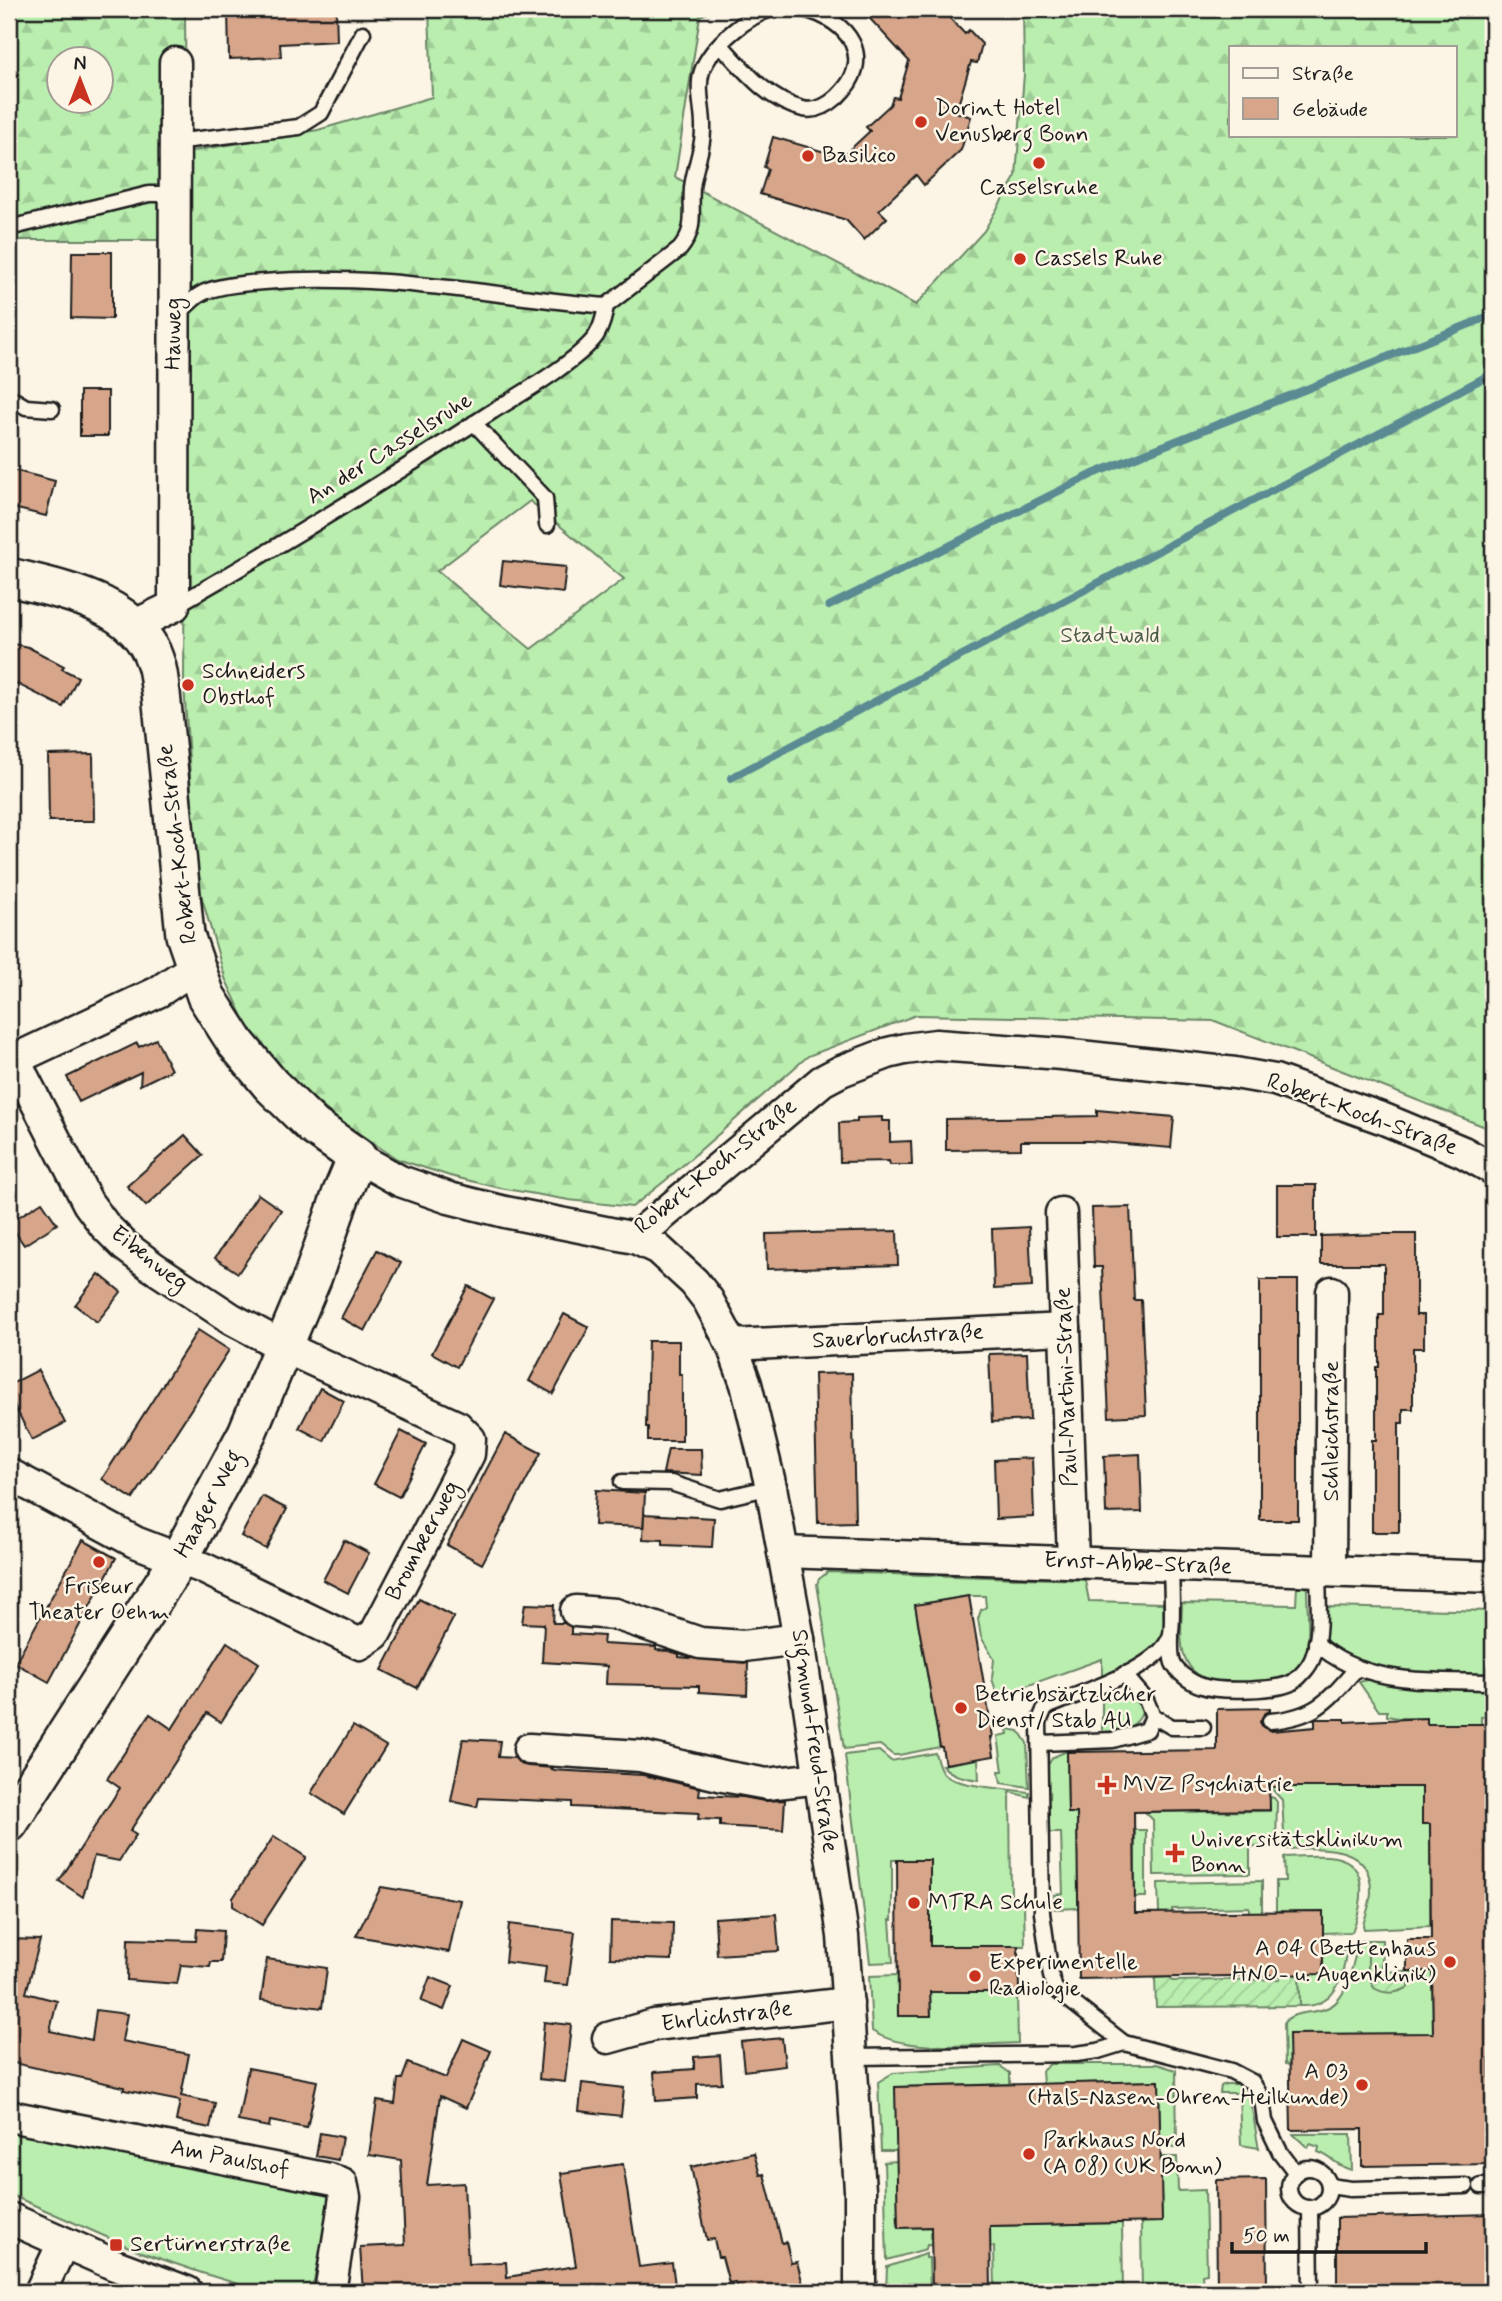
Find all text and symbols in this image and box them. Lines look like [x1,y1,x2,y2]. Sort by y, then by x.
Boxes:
north arrow [46,46,116,116]
legend [1229,46,1456,136]
text: N [74,52,86,77]
text: Straße [1292,60,1354,88]
place label: Dorint Hotel Venusberg Bonn [935,94,1089,152]
text: Gebäude [1292,96,1368,124]
marker: Dorint Hotel Venusberg Bonn [913,114,929,130]
place label: Basilico [822,141,896,171]
marker: Basilico [800,148,816,164]
marker: Casselsruhe [1031,155,1047,171]
place label: Casselsruhe [979,173,1099,203]
place label: Cassels Ruhe [1034,244,1163,274]
marker: Cassels Ruhe [1012,251,1028,267]
street label: Hauweg [159,298,191,370]
street label: An der Casselsruhe [301,386,479,512]
park label: Stadtwald [1060,621,1160,651]
place label: Schneiders Obsthof [202,657,305,713]
marker: Schneiders Obsthof [180,677,196,693]
street label: Robert-Koch-Straße [151,743,205,945]
street label: Robert-Koch-Straße [1263,1067,1461,1163]
street label: Robert-Koch-Straße [629,1092,803,1242]
street label: Eibenweg [103,1219,194,1300]
street label: Paul-Martini-Straße [1049,1287,1085,1487]
street label: Sauerbruchstraße [811,1318,985,1356]
street label: Schleichstraße [1317,1361,1347,1501]
street label: Haager Weg [168,1445,252,1564]
street label: Brombeerweg [379,1476,469,1607]
street label: Ernst-Abbe-Straße [1043,1546,1233,1582]
marker: Friseur Theater Oehm [91,1554,107,1570]
place label: Friseur Theater Oehm [28,1572,170,1628]
street label: Sigmund-Freud-Straße [781,1627,845,1855]
place label: Betriebsärtzlicher Dienst/ Stab AU [975,1680,1157,1736]
marker: Betriebsärtzlicher Dienst/ Stab AU [953,1700,969,1716]
place label: MVZ Psychiatrie [1123,1770,1293,1800]
marker: MVZ Psychiatrie [1097,1775,1117,1795]
place label: Universitätsklinikum Bonn [1191,1825,1403,1881]
marker: Universitätsklinikum Bonn [1165,1843,1185,1863]
place label: MTRA Schule [928,1888,1063,1918]
marker: MTRA Schule [906,1895,922,1911]
place label: A 04 (Bettenhaus HNO- u. Augenklinik) [1232,1934,1436,1990]
place label: Experimentelle Radiologie [989,1948,1138,2004]
marker: A 04 (Bettenhaus HNO- u. Augenklinik) [1442,1954,1458,1970]
marker: Experimentelle Radiologie [967,1968,983,1984]
street label: Ehrlichstraße [660,1994,794,2040]
place label: A 03 (Hals-Nasen-Ohren-Heilkunde) [1027,2057,1348,2113]
marker: A 03 (Hals-Nasen-Ohren-Heilkunde) [1354,2077,1370,2093]
place label: Parkhaus Nord (A 08) (UK Bonn) [1043,2126,1222,2182]
street label: Am Paulshof [168,2133,292,2185]
marker: Parkhaus Nord (A 08) (UK Bonn) [1021,2146,1037,2162]
scale bar [1232,2210,1427,2254]
text: 50 m [1243,2222,1290,2250]
place label: Sertürnerstraße [130,2230,291,2260]
marker: Sertürnerstraße [108,2237,124,2253]

